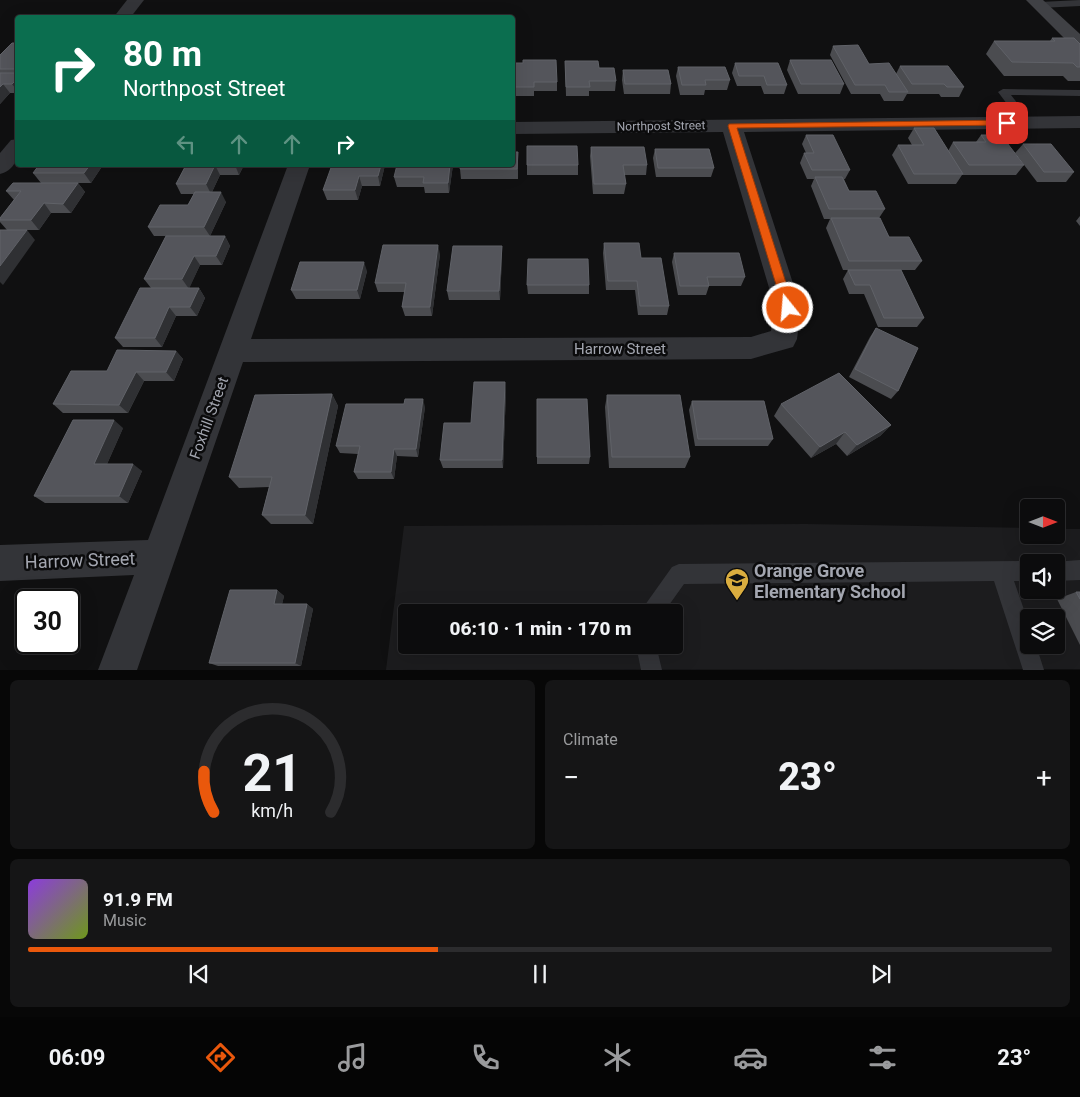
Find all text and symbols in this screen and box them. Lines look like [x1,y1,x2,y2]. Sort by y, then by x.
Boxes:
text: 80 m [123,34,202,75]
icon: right [40,35,105,100]
text: Northpost Street [123,76,286,101]
pin [986,102,1028,144]
icon: arrive [993,109,1021,137]
street label: Northpost Street [617,118,706,134]
icon: left [172,130,200,158]
icon: ahead [225,130,253,158]
icon: ahead [278,130,306,158]
icon: right [331,130,359,158]
position arrow [761,281,813,333]
street label: Harrow Street [574,340,666,358]
street label: Foxhill Street [186,374,232,462]
north arrow [1020,499,1065,544]
map controls [1020,499,1065,654]
street label: Harrow Street [24,548,136,572]
button: sound [1020,554,1065,599]
place label: Orange Grove Elementary School [754,560,906,602]
school or university icon: Orange Grove Elementary School [724,567,750,601]
speed limit sign: 30 [15,589,80,654]
button: layers [1020,609,1065,654]
text: 06:10 · 1 min · 170 m [449,617,632,640]
text: Climate [563,730,618,749]
text: 21 [243,743,302,804]
text: 23° [778,755,837,799]
text: − [563,761,579,794]
text: + [1036,761,1052,794]
text: km/h [252,800,293,821]
text: 91.9 FM [103,888,173,911]
text: Music [103,911,146,930]
icon: previous [185,960,213,988]
icon: pause [526,960,554,988]
icon: next [867,960,895,988]
icon: directions [203,1040,238,1075]
icon: music [335,1040,370,1075]
icon: phone [468,1040,503,1075]
icon: climate [600,1040,635,1075]
icon: car [733,1040,768,1075]
icon: filters [865,1040,900,1075]
text: 06:09 [49,1045,105,1070]
text: 23° [997,1045,1031,1070]

